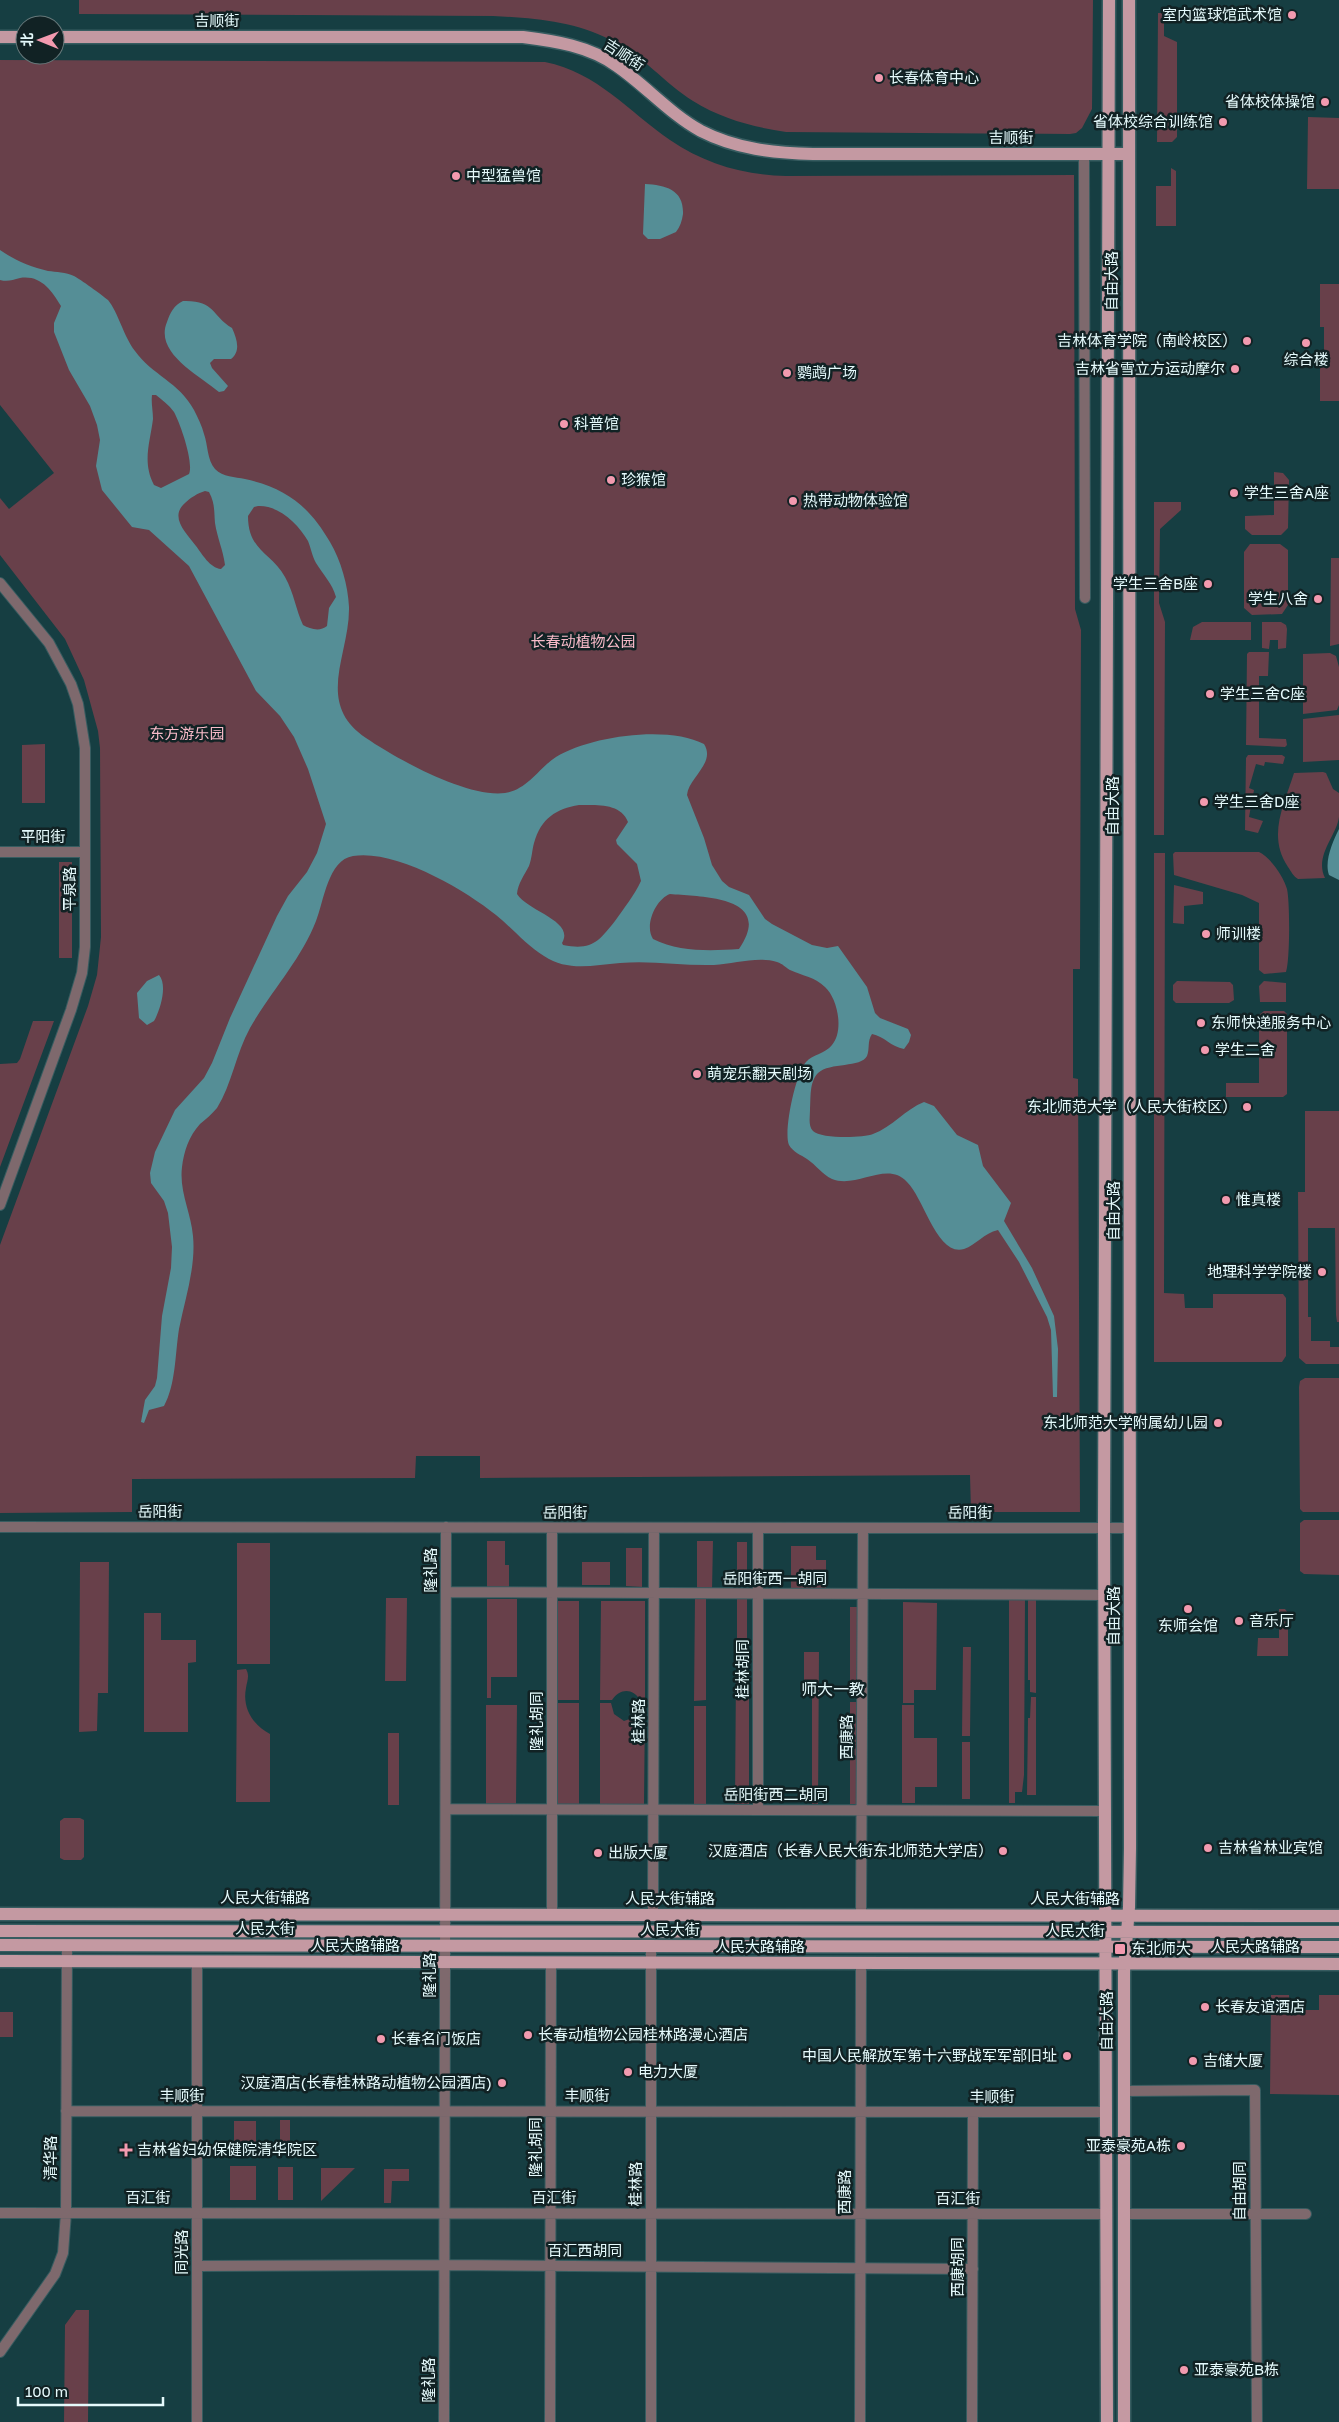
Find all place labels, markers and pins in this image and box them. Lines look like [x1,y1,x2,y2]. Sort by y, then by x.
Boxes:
place label: 室内篮球馆武术馆 [1162,5,1282,23]
marker: 室内篮球馆武术馆 [1286,9,1298,21]
place label: 长春体育中心 [889,68,979,86]
marker: 长春体育中心 [873,72,885,84]
place label: 省体校体操馆 [1225,92,1315,110]
marker: 省体校体操馆 [1319,96,1331,108]
place label: 省体校综合训练馆 [1093,112,1213,130]
marker: 省体校综合训练馆 [1217,116,1229,128]
place label: 中型猛兽馆 [466,166,541,184]
marker: 中型猛兽馆 [450,170,462,182]
place label: 吉林体育学院（南岭校区） [1057,331,1237,349]
marker: 吉林体育学院（南岭校区） [1241,335,1253,347]
marker: 综合楼 [1300,337,1312,349]
place label: 综合楼 [1283,350,1329,368]
place label: 吉林省雪立方运动摩尔 [1075,359,1225,377]
place label: 鹦鹉广场 [797,363,857,381]
marker: 吉林省雪立方运动摩尔 [1229,363,1241,375]
marker: 鹦鹉广场 [781,367,793,379]
place label: 科普馆 [574,414,619,432]
marker: 科普馆 [558,418,570,430]
place label: 珍猴馆 [621,470,666,488]
marker: 珍猴馆 [605,474,617,486]
place label: 学生三舍A座 [1244,483,1329,501]
marker: 学生三舍A座 [1228,487,1240,499]
place label: 热带动物体验馆 [803,491,908,509]
marker: 热带动物体验馆 [787,495,799,507]
place label: 学生三舍B座 [1113,574,1198,592]
marker: 学生三舍B座 [1202,578,1214,590]
place label: 学生八舍 [1248,589,1308,607]
marker: 学生八舍 [1312,593,1324,605]
place label: 学生三舍C座 [1220,684,1305,702]
marker: 学生三舍C座 [1204,688,1216,700]
place label: 学生三舍D座 [1214,792,1300,810]
marker: 学生三舍D座 [1198,796,1210,808]
place label: 师训楼 [1216,924,1261,942]
marker: 师训楼 [1200,928,1212,940]
place label: 东师快递服务中心 [1211,1013,1331,1031]
marker: 东师快递服务中心 [1195,1017,1207,1029]
place label: 学生二舍 [1215,1040,1275,1058]
marker: 学生二舍 [1199,1044,1211,1056]
place label: 萌宠乐翻天剧场 [707,1064,812,1082]
marker: 萌宠乐翻天剧场 [691,1068,703,1080]
place label: 东北师范大学（人民大街校区） [1027,1097,1237,1115]
marker: 东北师范大学（人民大街校区） [1241,1101,1253,1113]
place label: 惟真楼 [1236,1190,1281,1208]
marker: 惟真楼 [1220,1194,1232,1206]
place label: 地理科学学院楼 [1207,1262,1312,1280]
marker: 地理科学学院楼 [1316,1266,1328,1278]
place label: 东北师范大学附属幼儿园 [1043,1413,1208,1431]
marker: 东北师范大学附属幼儿园 [1212,1417,1224,1429]
marker: 东师会馆 [1182,1603,1194,1615]
place label: 音乐厅 [1249,1611,1294,1629]
marker: 音乐厅 [1233,1615,1245,1627]
place label: 东师会馆 [1158,1616,1218,1634]
place label: 吉林省林业宾馆 [1218,1838,1323,1856]
place label: 汉庭酒店（长春人民大街东北师范大学店） [708,1841,993,1859]
marker: 吉林省林业宾馆 [1202,1842,1214,1854]
place label: 出版大厦 [608,1843,668,1861]
marker: 汉庭酒店（长春人民大街东北师范大学店） [997,1845,1009,1857]
marker: 出版大厦 [592,1847,604,1859]
place label: 东北师大 [1131,1939,1191,1957]
marker: 东北师大 [1113,1942,1127,1956]
place label: 长春友谊酒店 [1215,1997,1305,2015]
marker: 长春友谊酒店 [1199,2001,1211,2013]
place label: 长春动植物公园桂林路漫心酒店 [538,2025,748,2043]
place label: 长春名门饭店 [391,2029,481,2047]
marker: 长春动植物公园桂林路漫心酒店 [522,2029,534,2041]
marker: 长春名门饭店 [375,2033,387,2045]
place label: 中国人民解放军第十六野战军军部旧址 [802,2046,1057,2064]
marker: 中国人民解放军第十六野战军军部旧址 [1061,2050,1073,2062]
place label: 吉储大厦 [1203,2051,1263,2069]
marker: 吉储大厦 [1187,2055,1199,2067]
place label: 电力大厦 [638,2062,698,2080]
marker: 电力大厦 [622,2066,634,2078]
place label: 汉庭酒店(长春桂林路动植物公园酒店) [241,2073,492,2091]
marker: 汉庭酒店(长春桂林路动植物公园酒店) [496,2077,508,2089]
place label: 亚泰豪苑A栋 [1086,2136,1171,2154]
place label: 吉林省妇幼保健院清华院区 [137,2140,317,2158]
marker: 亚泰豪苑A栋 [1175,2140,1187,2152]
marker: 吉林省妇幼保健院清华院区 [119,2143,133,2157]
place label: 亚泰豪苑B栋 [1194,2360,1279,2378]
marker: 亚泰豪苑B栋 [1178,2364,1190,2376]

